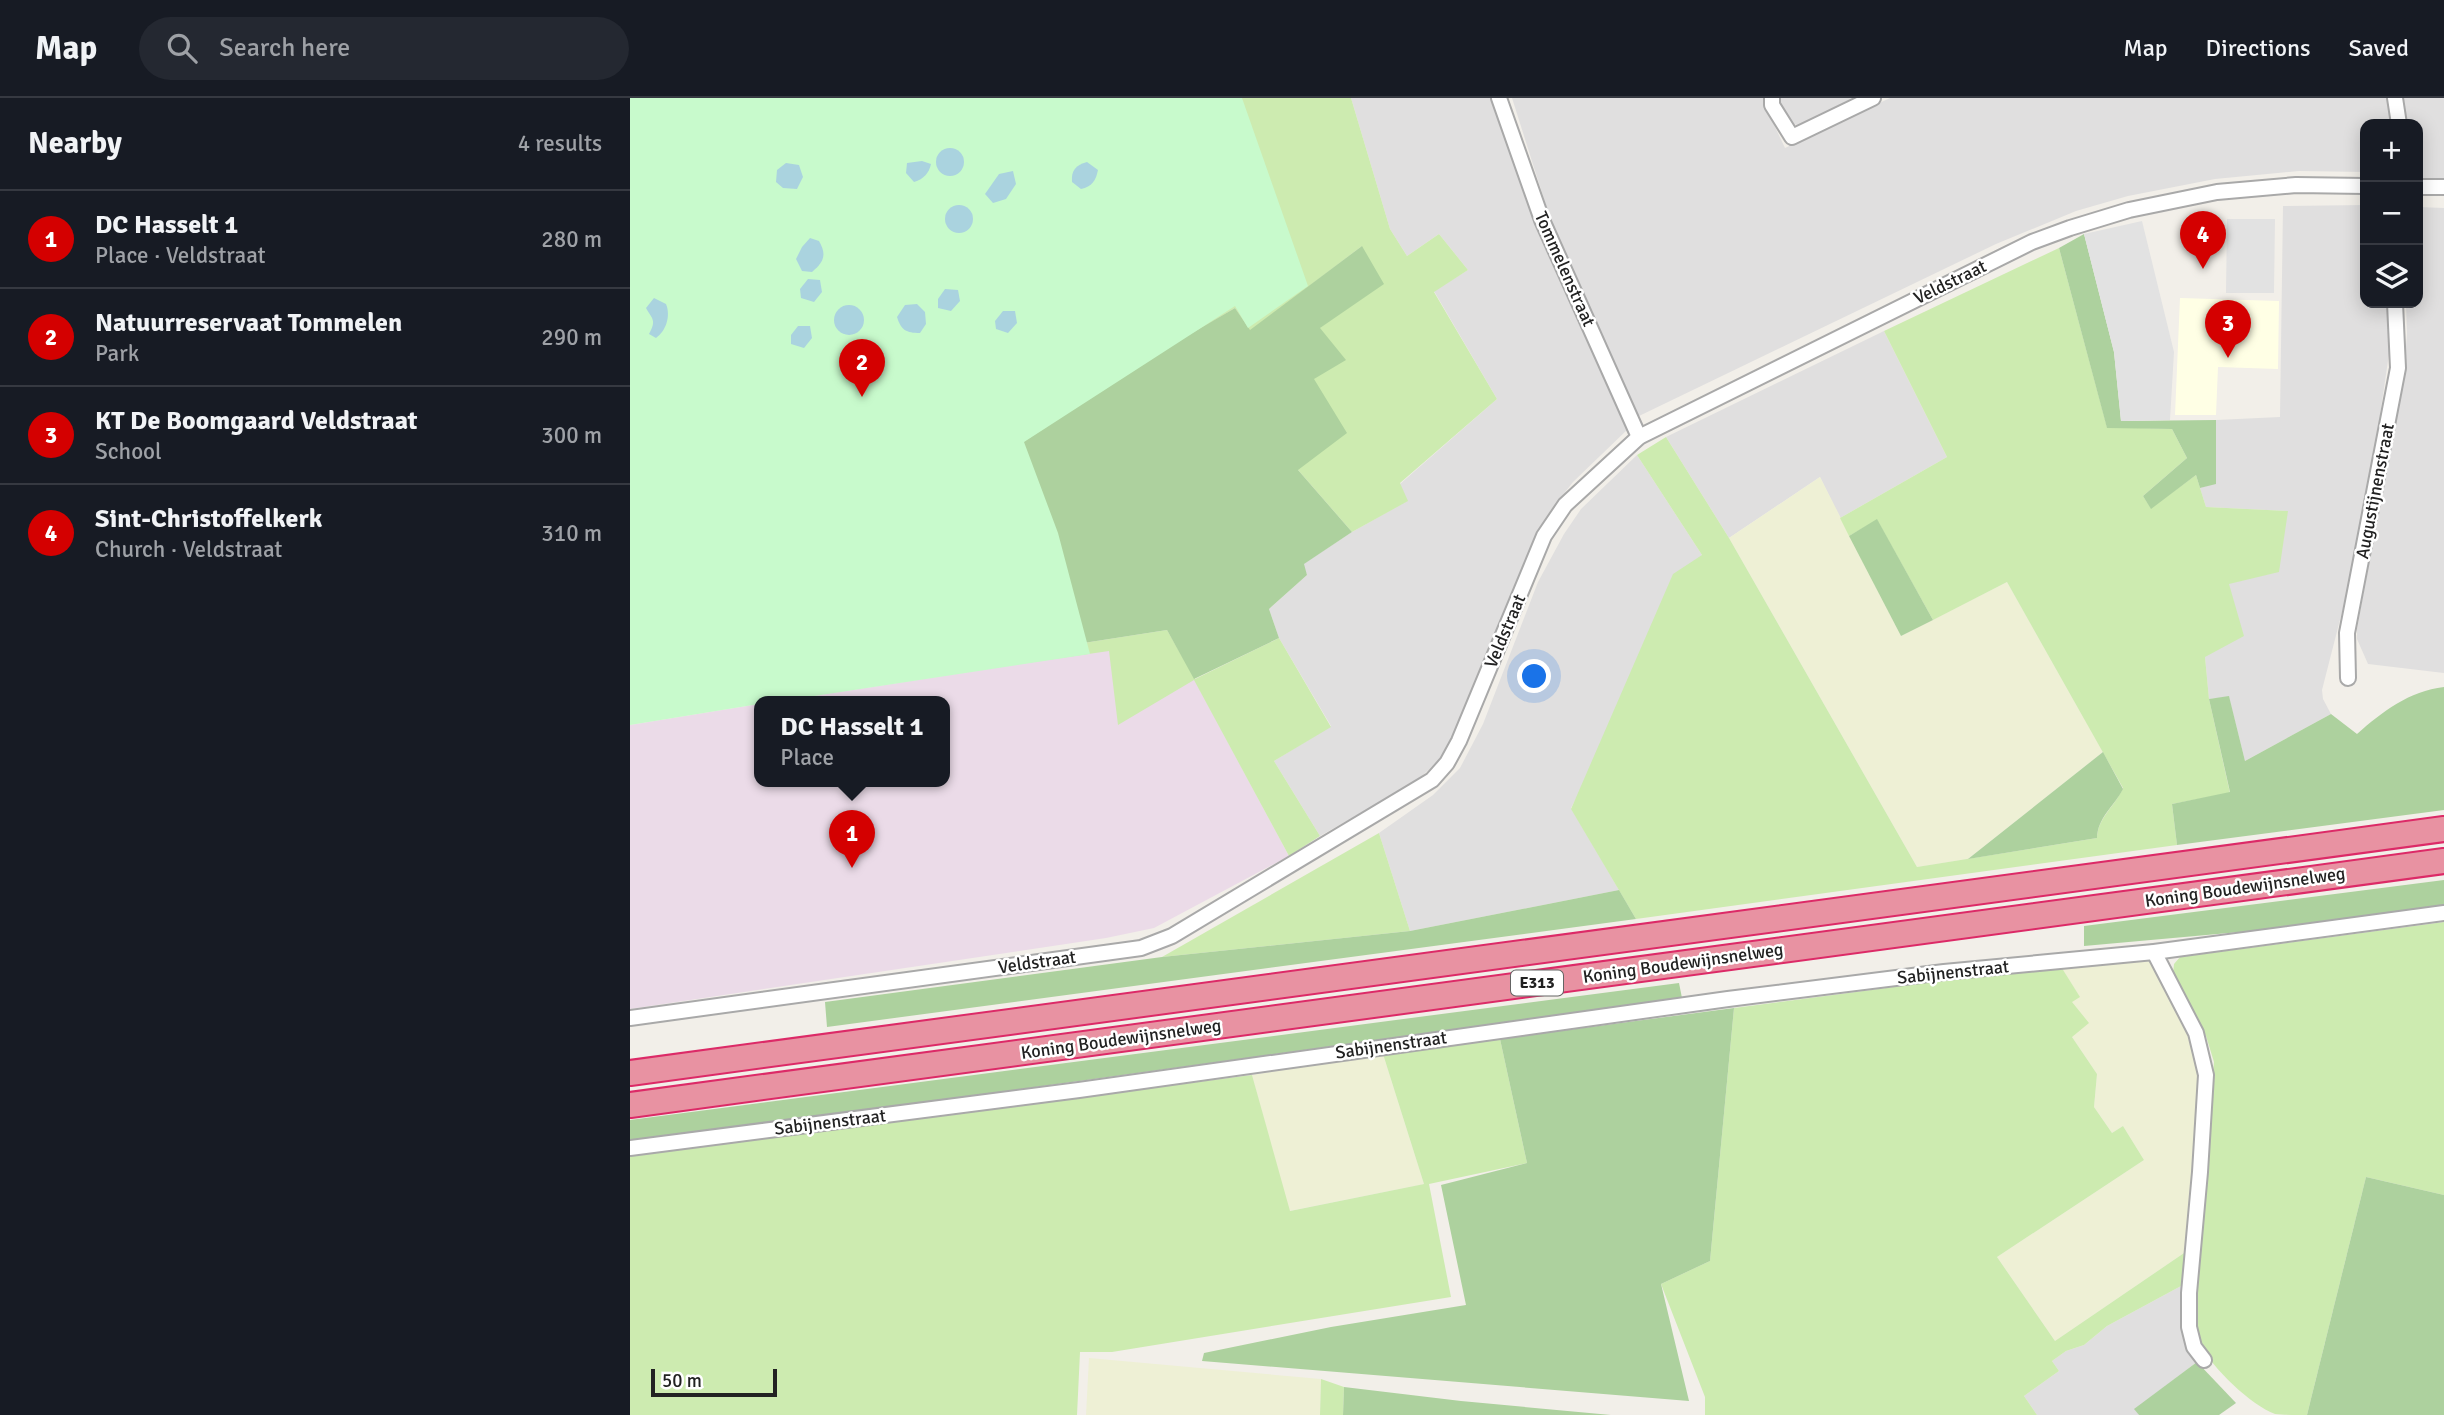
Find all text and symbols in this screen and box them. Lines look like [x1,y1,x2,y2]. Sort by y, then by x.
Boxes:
search box [139,17,629,80]
text: Map [35,28,97,69]
icon: search [163,29,201,67]
text: Search here [219,32,350,64]
text: Map [2123,33,2168,63]
text: Directions [2206,33,2311,63]
text: Saved [2349,33,2409,63]
map controls [2360,119,2423,308]
button: + [2360,119,2423,182]
text: Nearby [28,125,122,162]
text: 4 results [518,129,602,158]
button: − [2360,182,2423,245]
street label: Tommelenstraat [1530,208,1600,330]
text: DC Hasselt 1 [95,209,238,241]
pin: 4 [2180,211,2226,269]
text: 1 [45,225,57,254]
text: 280 m [541,225,602,254]
text: Place · Veldstraat [95,241,266,270]
button: layers [2360,245,2423,308]
street label: Veldstraat [1910,255,1990,309]
pin: 3 [2205,300,2251,358]
text: Natuurreservaat Tommelen [95,307,402,339]
text: 2 [45,323,57,352]
text: 290 m [541,323,602,352]
text: Park [95,339,139,368]
pin: 2 [839,339,885,397]
text: KT De Boomgaard Veldstraat [95,405,418,437]
text: 3 [45,421,57,450]
text: 300 m [541,421,602,450]
street label: Augustijnenstraat [2351,421,2399,561]
text: School [95,437,162,466]
text: Sint-Christoffelkerk [95,503,322,535]
text: 4 [45,519,57,548]
text: 310 m [541,519,602,548]
text: Church · Veldstraat [95,535,282,564]
street label: Veldstraat [1480,591,1530,671]
your location [1517,659,1551,693]
popup [754,696,950,787]
text: DC Hasselt 1 [780,711,924,743]
text: Place [780,743,834,772]
pin: 1 [829,810,875,868]
street label: Koning Boudewijnsnelweg [2143,862,2347,912]
street label: Koning Boudewijnsnelweg [1581,938,1785,988]
street label: Veldstraat [997,946,1077,978]
street label: Sabijnenstraat [1896,955,2010,989]
road number: E313 [1511,970,1563,996]
street label: Koning Boudewijnsnelweg [1019,1014,1223,1064]
street label: Sabijnenstraat [1334,1026,1448,1064]
street label: Sabijnenstraat [773,1104,887,1140]
scale bar [651,1366,777,1398]
text: 50 m [662,1369,702,1393]

